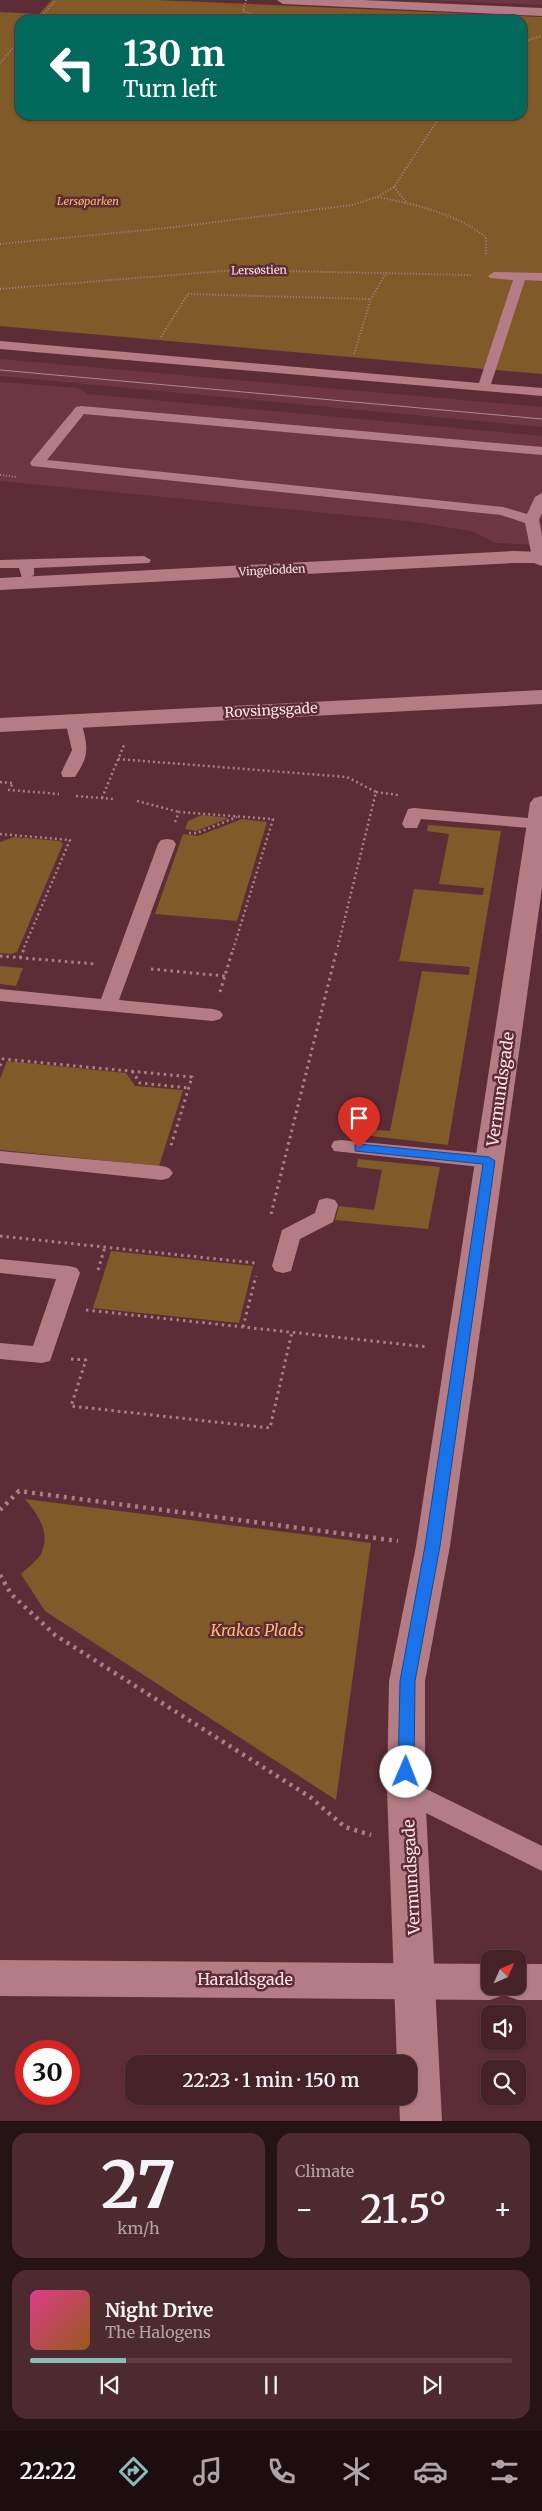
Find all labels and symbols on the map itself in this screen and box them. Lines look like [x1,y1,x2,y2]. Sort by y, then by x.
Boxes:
park label: Lersøparken [57,194,119,208]
street label: Lersøstien [231,263,288,277]
street label: Vingelodden [237,561,306,579]
street label: Rovsingsgade [224,699,318,721]
street label: Vermundsgade [482,1031,518,1148]
pin [338,1097,380,1148]
park label: Krakas Plads [209,1620,304,1640]
position arrow [379,1745,431,1797]
street label: Vermundsgade [398,1819,424,1936]
north arrow [481,1950,526,1995]
street label: Haraldsgade [197,1969,293,1989]
speed limit sign: 30 [15,2040,80,2105]

